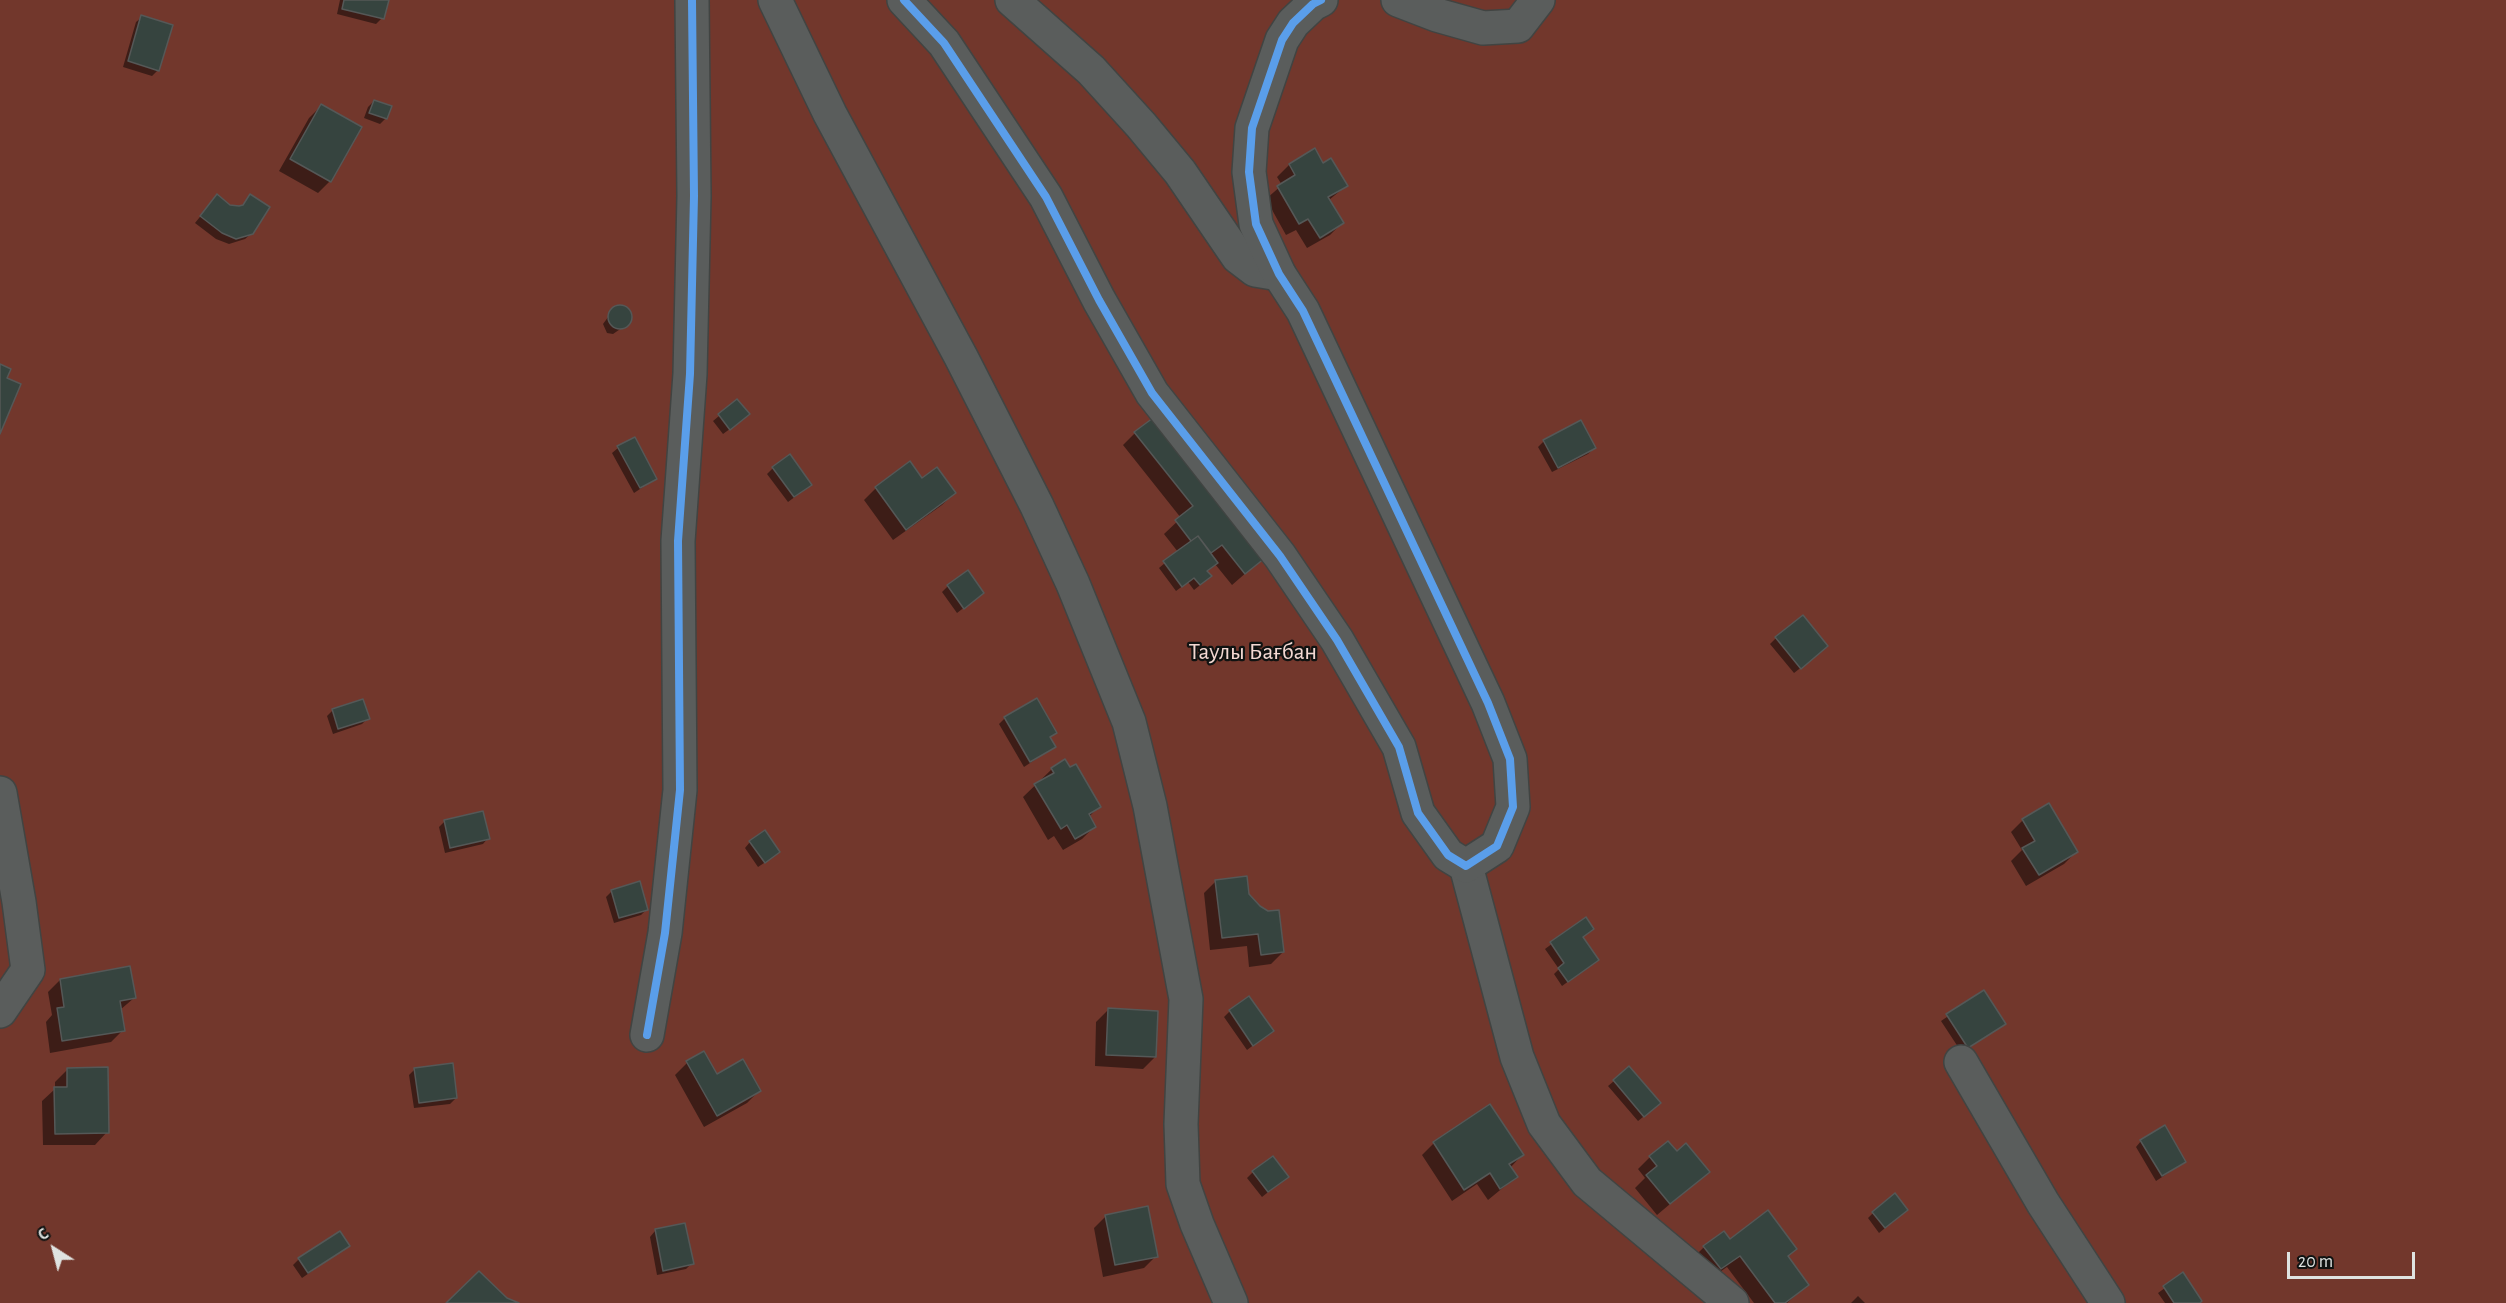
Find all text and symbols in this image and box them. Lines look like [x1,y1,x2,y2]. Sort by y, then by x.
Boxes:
park label: Таулы Бағбан [1189,638,1317,666]
north arrow [24,1219,84,1279]
text: С [35,1225,52,1244]
scale bar [2290,1240,2418,1278]
text: 20 m [2298,1253,2333,1271]

